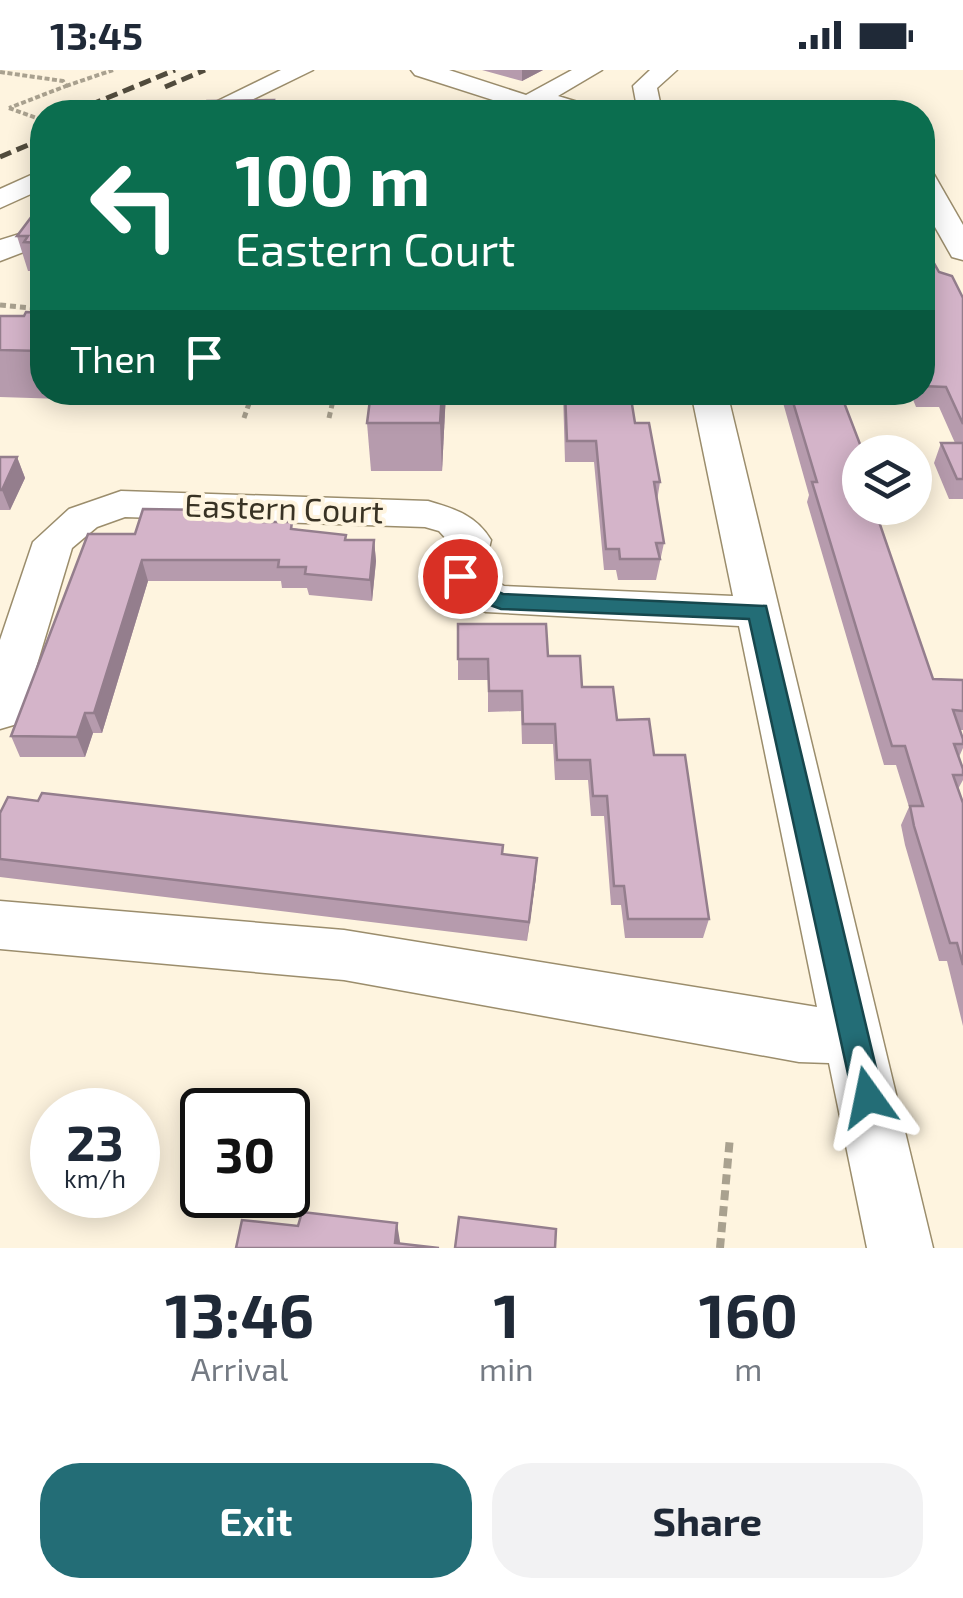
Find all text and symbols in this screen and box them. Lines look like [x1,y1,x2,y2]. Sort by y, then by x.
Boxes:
text: 13:45 [50,12,143,58]
text: 100 m [235,136,430,220]
icon: left [70,140,200,270]
text: Eastern Court [235,221,515,275]
icon: arrive [177,330,232,385]
text: Then [70,335,157,381]
map controls [842,435,932,525]
button: layers [842,435,932,525]
street label: Eastern Court [184,485,384,529]
pin [418,534,503,619]
icon: arrive [433,549,488,604]
position arrow [816,1045,920,1149]
speed limit sign: 30 [180,1088,310,1218]
text: 23 [66,1111,124,1171]
text: km/h [64,1163,126,1193]
text: 13:46 [165,1278,314,1350]
text: 1 [493,1278,519,1350]
text: 160 [699,1278,798,1350]
text: Arrival [191,1349,288,1387]
text: min [479,1349,534,1387]
text: m [734,1349,762,1387]
button: Exit [40,1463,472,1578]
button: Share [492,1463,923,1578]

